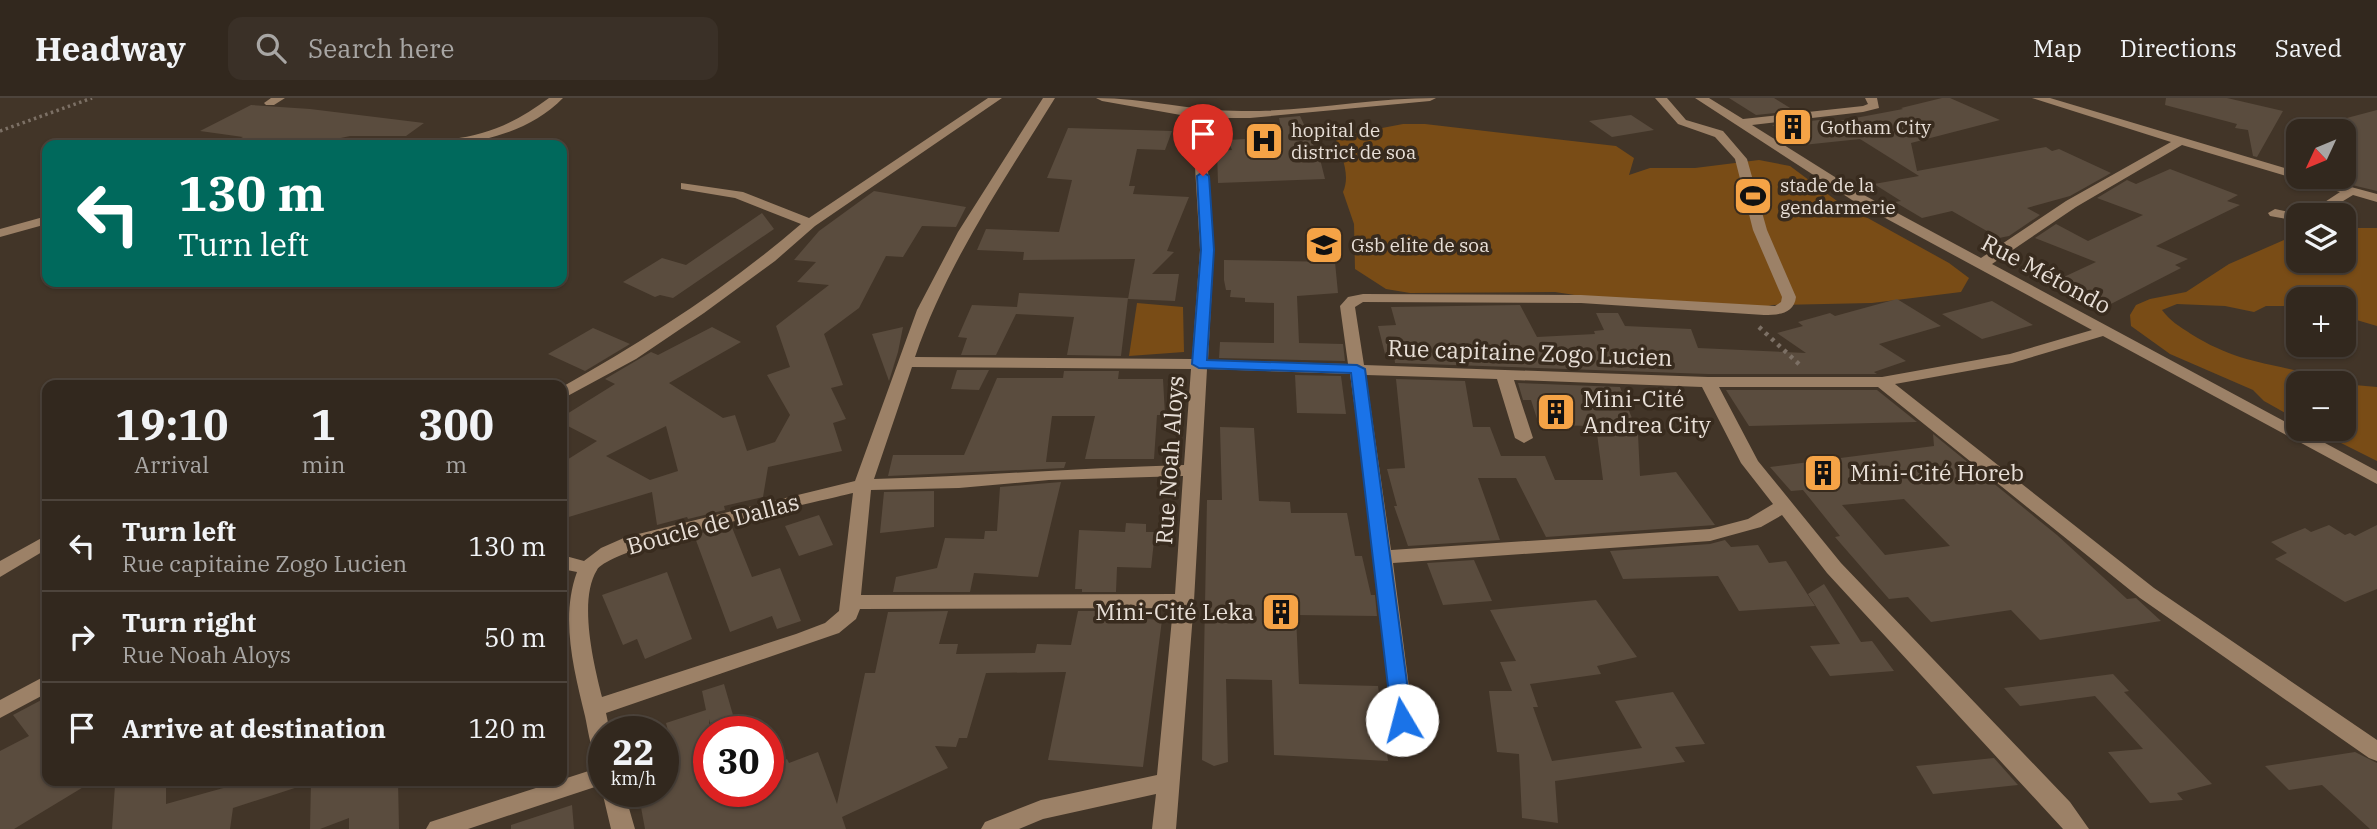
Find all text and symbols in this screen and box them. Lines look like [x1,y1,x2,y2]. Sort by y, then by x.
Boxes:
search box [228,17,718,80]
text: Headway [35,27,186,70]
icon: search [252,29,290,67]
text: Search here [308,31,454,65]
text: Map [2033,32,2082,64]
text: Directions [2120,32,2237,64]
text: Saved [2275,32,2342,64]
pin [1173,104,1233,176]
building icon: Gotham City [1772,106,1814,148]
icon: arrive [1184,115,1222,153]
place label: Gotham City [1820,115,1932,139]
place label: hopital de district de soa [1291,118,1416,164]
north arrow [2286,119,2356,189]
map controls [2286,119,2356,441]
hospital icon: hopital de district de soa [1243,120,1285,162]
text: 130 m [178,161,325,224]
icon: left [63,168,154,259]
place label: stade de la gendarmerie [1780,173,1896,219]
sports icon: stade de la gendarmerie [1732,175,1774,217]
button: layers [2286,203,2356,273]
text: Turn left [178,223,309,265]
school or university icon: Gsb elite de soa [1303,224,1345,266]
street label: Rue Métondo [1977,226,2116,320]
place label: Gsb elite de soa [1351,233,1490,257]
button: + [2286,287,2356,357]
street label: Rue capitaine Zogo Lucien [1387,332,1673,372]
button: − [2286,371,2356,441]
street label: Rue Noah Aloys [1148,375,1190,545]
place label: Mini-Cité Andrea City [1583,383,1711,439]
building icon: Mini-Cité Andrea City [1535,391,1577,433]
text: 19:10 [115,397,229,452]
text: 1 [311,397,336,452]
text: 300 [418,397,494,452]
text: Arrival [134,449,209,479]
text: min [302,449,345,479]
text: m [445,449,467,479]
building icon: Mini-Cité Horeb [1802,452,1844,494]
place label: Mini-Cité Horeb [1850,457,2024,487]
street label: Boucle de Dallas [623,486,802,560]
text: Turn left [122,514,236,548]
icon: left [63,527,101,565]
text: 130 m [468,529,546,563]
text: Rue capitaine Zogo Lucien [122,548,407,578]
building icon: Mini-Cité Leka [1260,591,1302,633]
place label: Mini-Cité Leka [1095,596,1254,626]
text: Turn right [122,605,256,639]
icon: right [63,618,101,656]
text: 50 m [484,620,546,654]
text: Rue Noah Aloys [122,639,291,669]
position arrow [1365,683,1439,757]
icon: arrive [63,709,101,747]
text: Arrive at destination [122,711,386,745]
text: 120 m [468,711,546,745]
speed limit sign: 30 [693,716,784,807]
text: 22 [612,729,655,775]
text: km/h [611,767,656,790]

